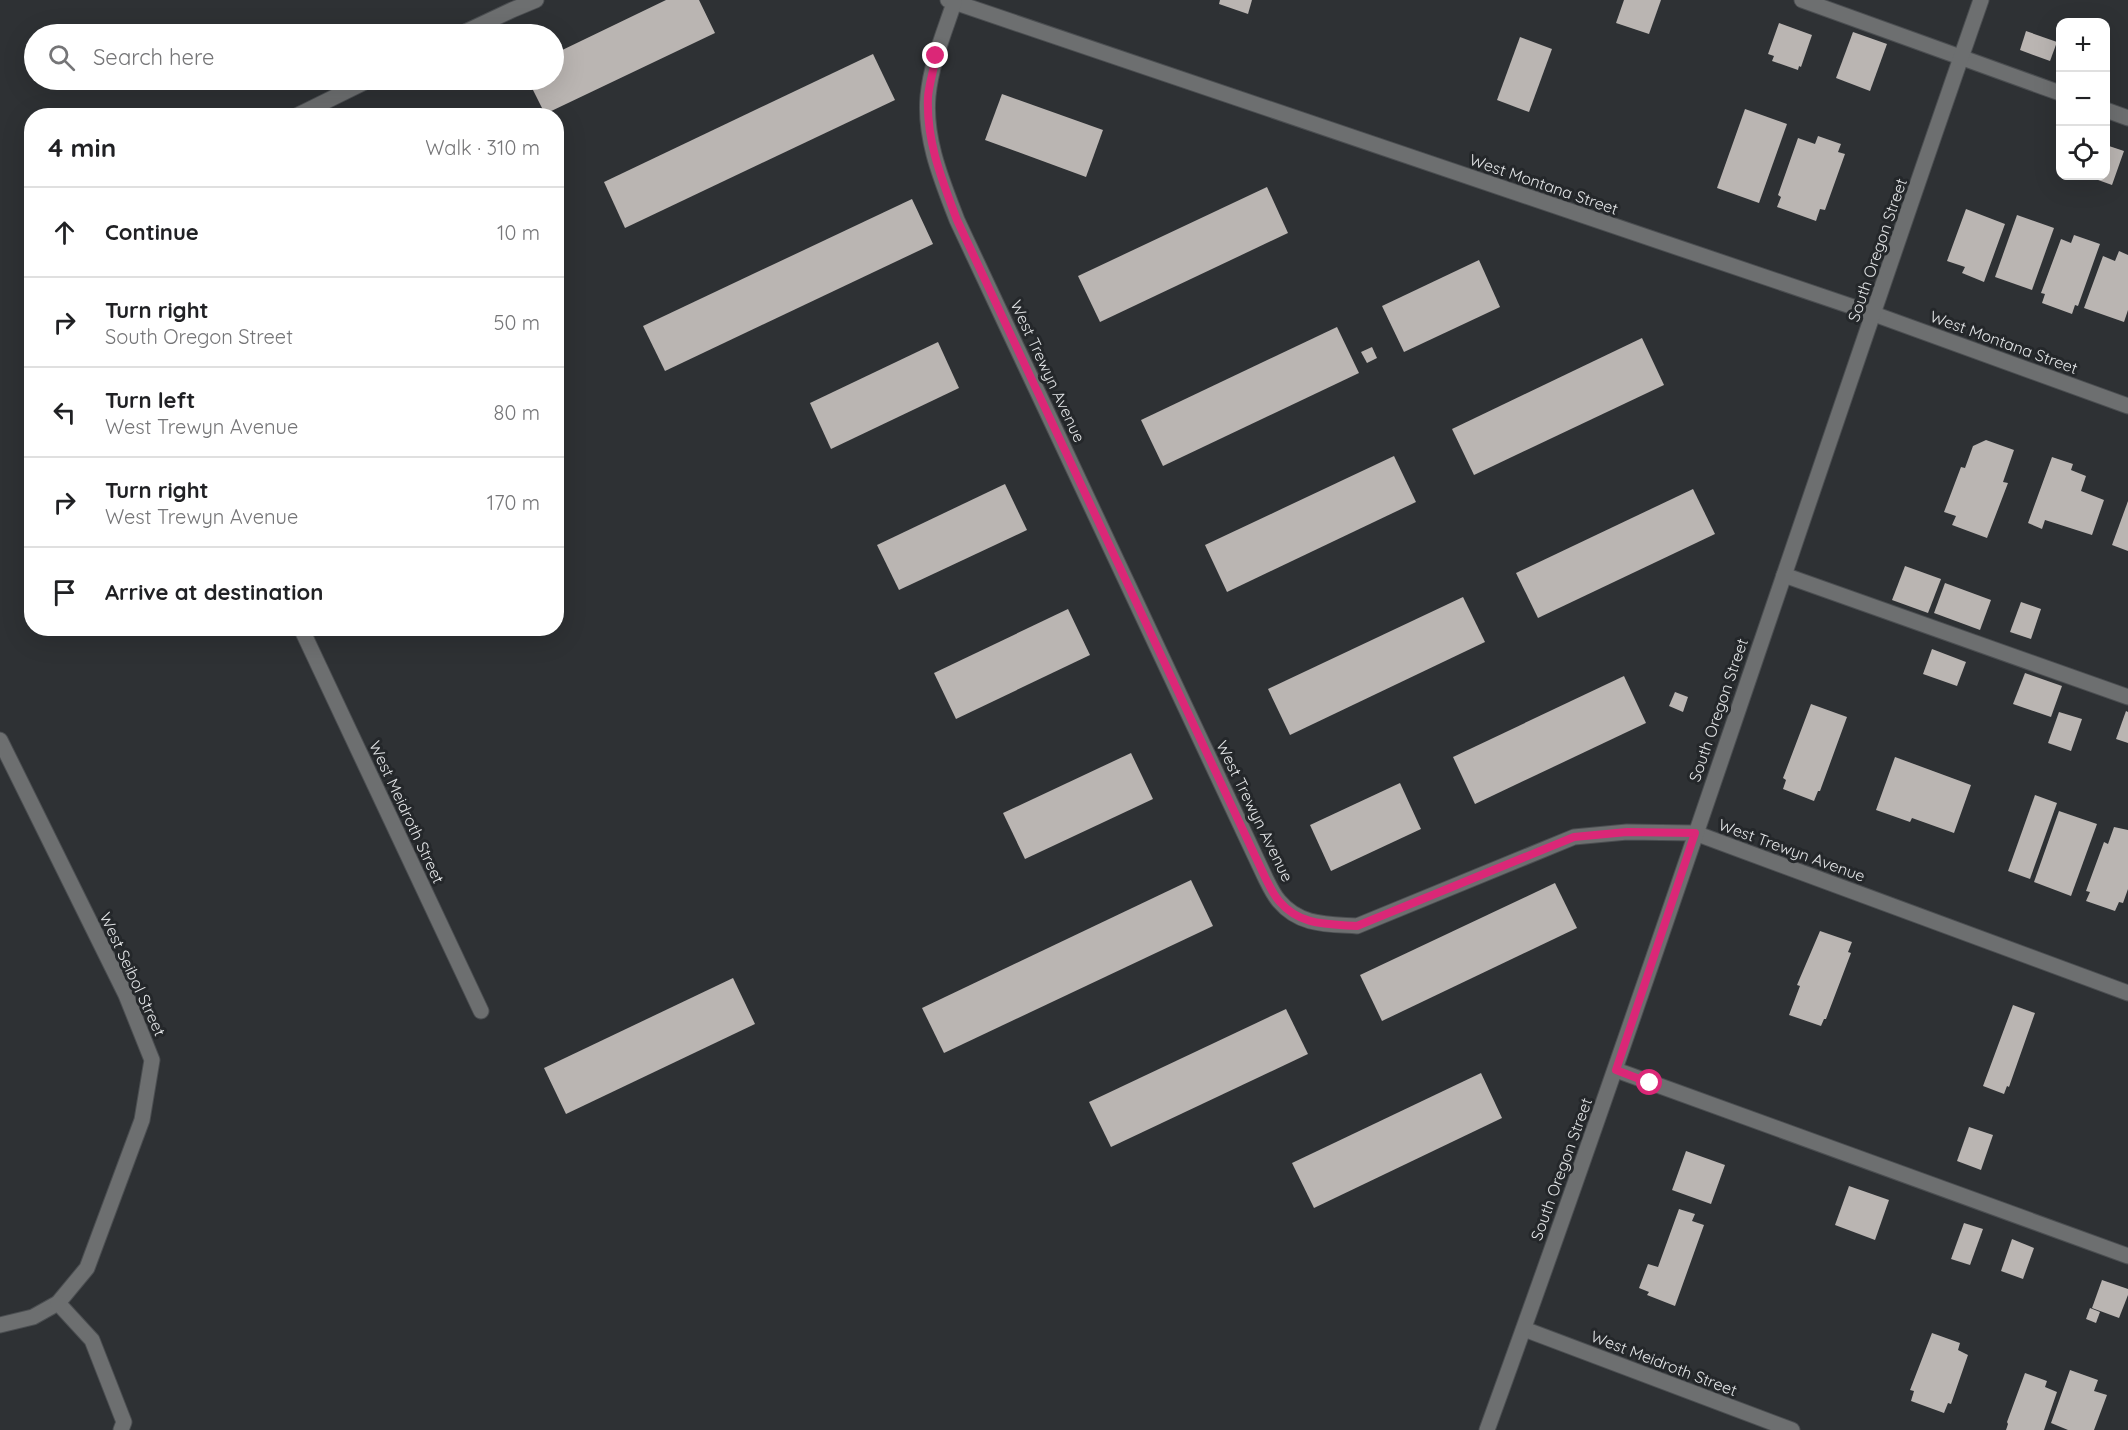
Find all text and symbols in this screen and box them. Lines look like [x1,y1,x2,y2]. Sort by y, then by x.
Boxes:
map controls [2056,18,2110,180]
button: + [2056,18,2110,72]
search box [24,24,564,90]
icon: search [45,41,78,74]
route end [922,42,948,68]
text: Search here [93,43,214,71]
button: − [2056,72,2110,126]
button: locate [2056,126,2110,180]
text: 4 min [48,131,116,164]
text: Walk · 310 m [425,135,540,160]
street label: West Montana Street [1467,149,1621,219]
street label: South Oregon Street [1843,176,1911,324]
icon: ahead [48,216,81,249]
text: Continue [105,218,199,246]
text: 10 m [497,220,540,245]
text: Turn right [105,296,209,324]
street label: West Trewyn Avenue [1006,297,1090,445]
icon: right [48,306,81,339]
street label: West Montana Street [1927,306,2081,378]
text: 50 m [494,310,540,335]
text: South Oregon Street [105,324,293,349]
text: Turn left [105,386,195,414]
icon: left [48,396,81,429]
text: 80 m [494,400,540,425]
text: West Trewyn Avenue [105,414,298,439]
text: Turn right [105,476,209,504]
icon: right [48,486,81,519]
text: 170 m [487,490,540,515]
text: West Trewyn Avenue [105,504,298,529]
icon: arrive [48,576,81,609]
text: Arrive at destination [105,578,323,606]
street label: South Oregon Street [1684,636,1752,784]
street label: West Trewyn Avenue [1212,737,1298,885]
street label: West Meidroth Street [365,738,449,886]
street label: West Trewyn Avenue [1716,814,1868,886]
street label: West Seibol Street [96,909,170,1039]
route start [1636,1069,1662,1095]
street label: South Oregon Street [1526,1095,1596,1243]
street label: West Meidroth Street [1588,1326,1740,1400]

